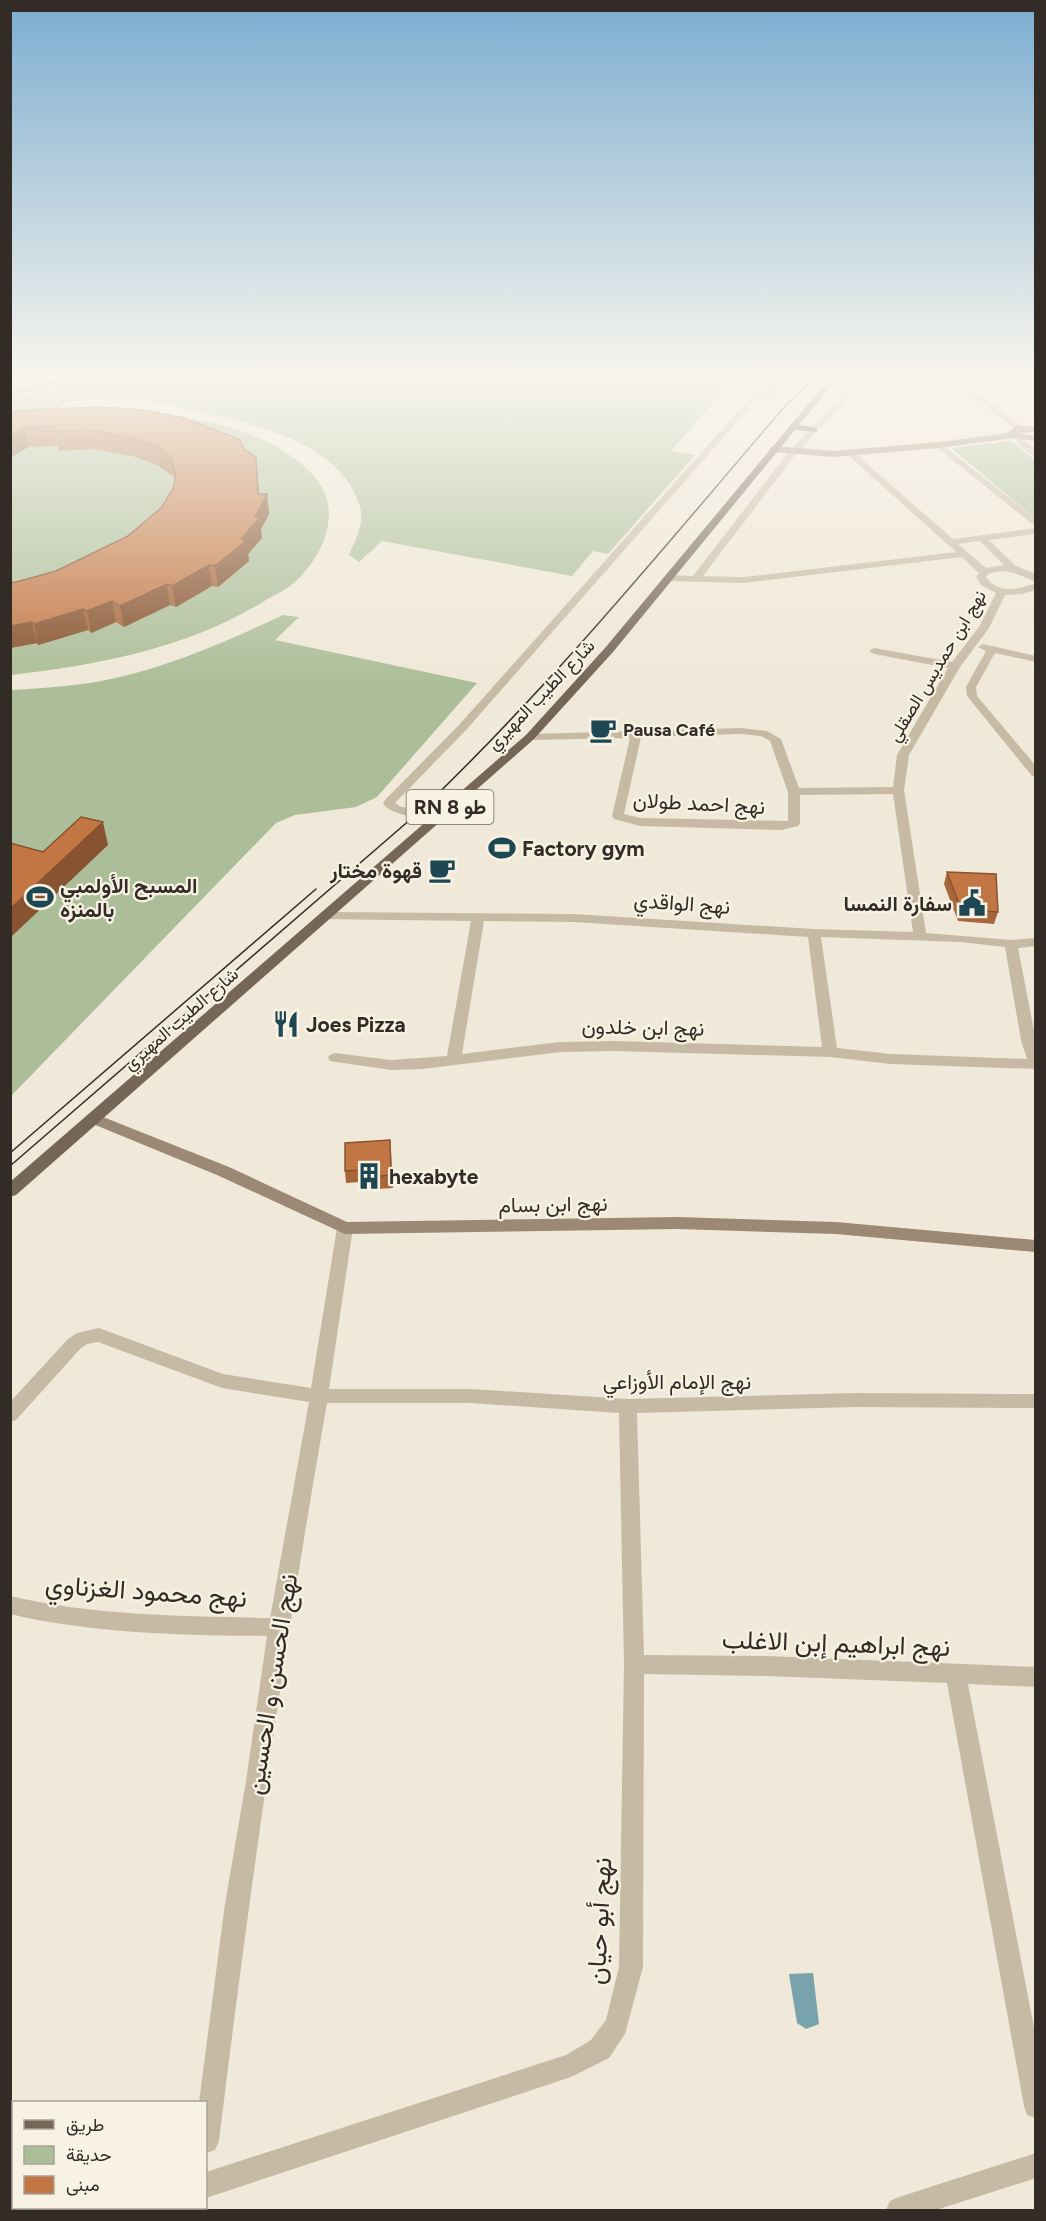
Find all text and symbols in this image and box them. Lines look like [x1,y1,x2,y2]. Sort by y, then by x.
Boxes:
street label: نهج ابن حمديس الصقلي [883,586,994,748]
street label: شارع الطيب المهيري [483,635,602,758]
cafe icon: Pausa Café [588,715,618,745]
place label: Pausa Café [623,719,715,741]
street label: نهج احمد طولان [632,787,766,821]
road number: RN 8 طو [406,790,494,824]
sports icon: Factory gym [487,833,517,863]
place label: Factory gym [522,836,645,861]
cafe icon: قهوة مختار [427,855,457,885]
place label: قهوة مختار [329,858,422,884]
place label: المسبح الأولمبي بالمنزه [60,873,198,923]
sports icon: المسبح الأولمبي بالمنزه [25,882,55,912]
street label: نهج الواقدي [632,887,731,924]
public building icon: سفارة النمسا [957,888,987,918]
place label: سفارة النمسا [843,891,952,917]
street label: شارع الطيب المهيري [119,963,246,1078]
restaurant icon: Joes Pizza [271,1009,301,1039]
place label: Joes Pizza [306,1012,406,1037]
street label: نهج ابن خلدون [581,1013,705,1043]
building icon: hexabyte [354,1161,384,1191]
place label: hexabyte [389,1164,479,1189]
street label: نهج ابن بسام [498,1191,608,1219]
street label: نهج الإمام الأوزاعي [603,1369,751,1399]
street label: نهج محمود الغزناوي [44,1568,248,1619]
street label: نهج الحسن و الحسين [238,1571,306,1797]
street label: نهج ابراهيم إبن الاغلب [721,1623,951,1665]
street label: نهج أبو حيان [580,1856,620,1986]
legend [12,2101,207,2209]
text: طريق [66,2114,104,2136]
text: حديقة [66,2144,112,2166]
text: مبنى [66,2174,100,2196]

